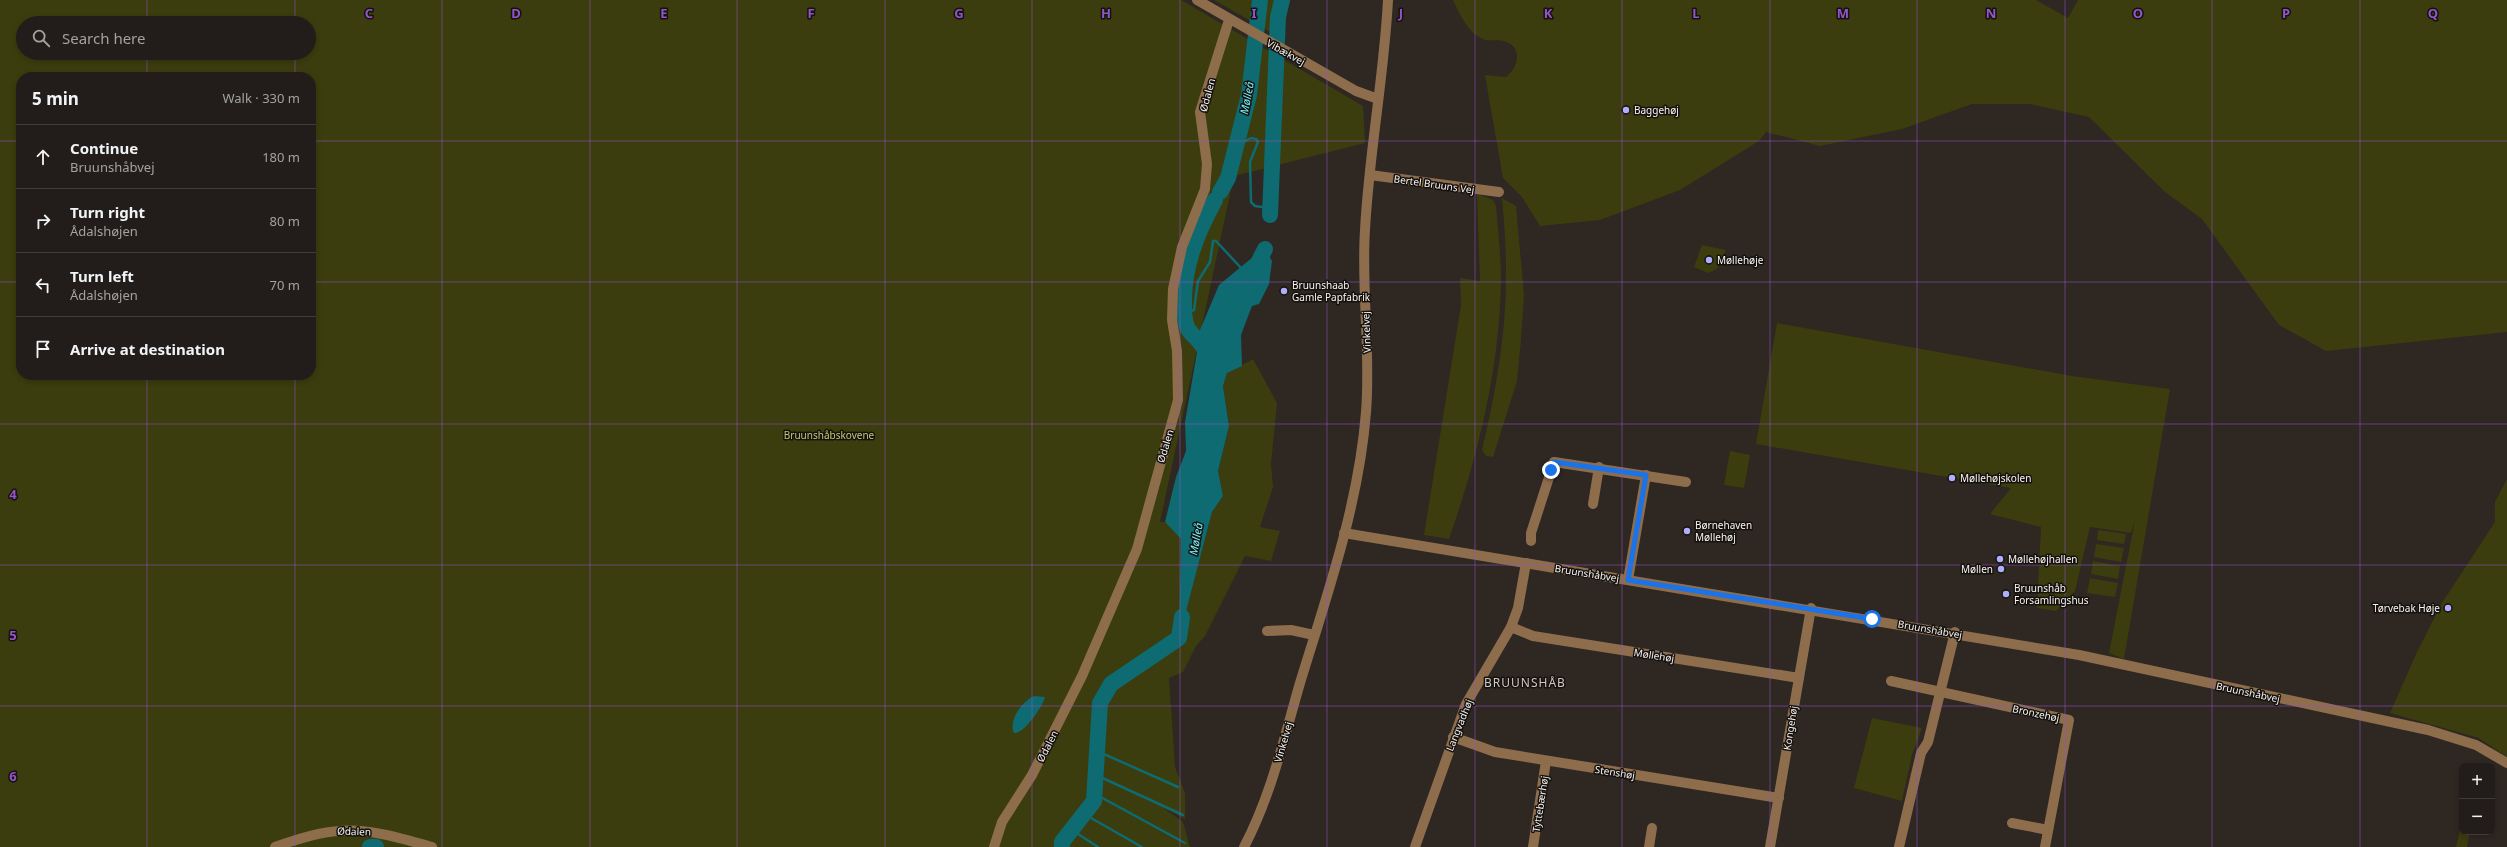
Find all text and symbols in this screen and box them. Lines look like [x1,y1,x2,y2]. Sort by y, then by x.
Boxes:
text: C [365,4,373,22]
text: D [511,4,521,22]
text: E [660,4,668,22]
text: F [807,4,815,22]
text: G [954,4,964,22]
text: H [1101,4,1111,22]
text: I [1251,4,1257,22]
text: J [1398,4,1403,22]
text: K [1544,4,1553,22]
text: L [1692,4,1700,22]
text: M [1837,4,1849,22]
text: N [1986,4,1996,22]
text: O [2133,4,2143,22]
text: P [2282,4,2290,22]
text: Q [2428,4,2438,22]
search box [16,16,316,60]
icon: search [30,27,52,49]
text: Search here [62,28,145,48]
street label: Vibækvej [1264,36,1308,68]
street label: Ødalen [1196,77,1218,113]
water label: Mølleå [1236,80,1257,115]
text: 5 min [32,87,79,110]
text: Walk · 330 m [222,89,300,107]
place label: Baggehøj [1634,103,1679,117]
marker: Baggehøj [1621,105,1631,115]
text: Continue [70,138,138,158]
icon: ahead [32,146,54,168]
text: 180 m [262,148,300,166]
text: Bruunshåbvej [70,158,155,176]
street label: Bertel Bruuns Vej [1393,171,1475,197]
text: Turn right [70,202,145,222]
icon: right [32,210,54,232]
text: 80 m [270,212,300,230]
text: Ådalshøjen [70,222,138,240]
place label: Møllehøje [1717,253,1764,267]
marker: Møllehøje [1704,255,1714,265]
text: Turn left [70,266,134,286]
icon: left [32,274,54,296]
text: 70 m [270,276,300,294]
place label: Bruunshaab Gamle Papfabrik [1292,278,1371,304]
text: Ådalshøjen [70,286,138,304]
marker: Bruunshaab Gamle Papfabrik [1279,286,1289,296]
street label: Vinkelvej [1358,311,1374,353]
icon: arrive [32,338,54,360]
text: Arrive at destination [70,339,225,359]
park label: Bruunshåbskovene [784,428,875,442]
street label: Ødalen [1153,428,1177,464]
route end [1542,461,1560,479]
place label: Møllehøjskolen [1960,471,2031,485]
marker: Møllehøjskolen [1947,473,1957,483]
text: 4 [9,485,17,503]
place label: Børnehaven Møllehøj [1695,518,1752,544]
water label: Mølleå [1185,521,1206,556]
marker: Børnehaven Møllehøj [1682,526,1692,536]
place label: Møllehøjhallen [2008,552,2078,566]
marker: Møllehøjhallen [1995,554,2005,564]
street label: Bruunshåbvej [1554,561,1620,585]
place label: Møllen [1961,562,1993,576]
marker: Møllen [1996,564,2006,574]
place label: Bruunshåb Forsamlingshus [2014,581,2089,607]
marker: Bruunshåb Forsamlingshus [2001,589,2011,599]
place label: Tørvebak Høje [2373,601,2440,615]
marker: Tørvebak Høje [2443,603,2453,613]
route start [1863,610,1881,628]
street label: Bruunshåbvej [1897,616,1963,642]
text: 5 [9,626,17,644]
street label: Møllehøj [1633,645,1675,665]
district label: BRUUNSHÅB [1484,674,1566,691]
street label: Bruunshåbvej [2215,678,2281,706]
street label: Langvadhøj [1442,697,1476,753]
street label: Bronzehøj [2011,701,2061,725]
street label: Kongehøj [1780,705,1800,751]
street label: Vinkelvej [1271,720,1295,764]
street label: Ødalen [1033,728,1061,764]
street label: Stenshøj [1594,762,1636,782]
map controls [2459,763,2495,835]
button: + [2459,763,2495,799]
text: 6 [9,767,17,785]
street label: Tyttebærhøj [1529,775,1551,833]
button: − [2459,799,2495,835]
street label: Ødalen [337,823,371,839]

